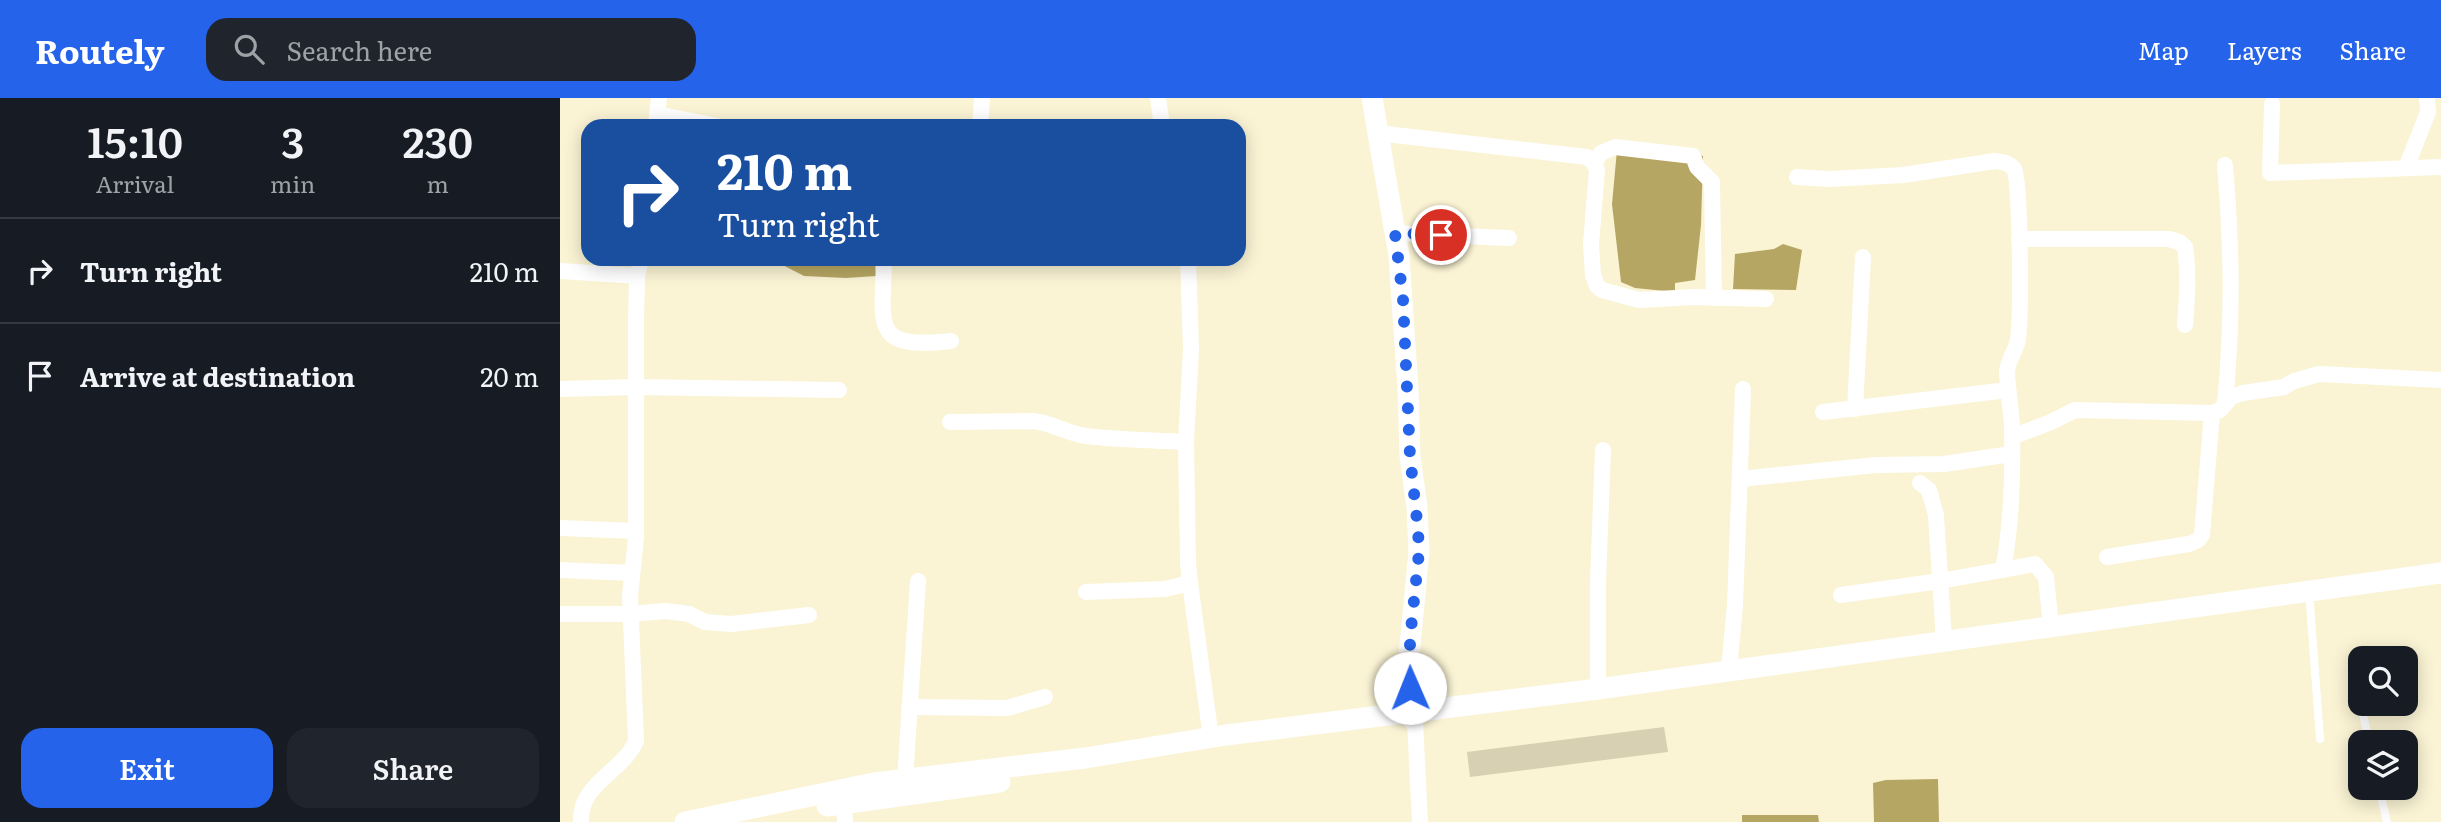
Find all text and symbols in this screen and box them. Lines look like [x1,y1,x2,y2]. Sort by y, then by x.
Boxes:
search box [206,18,696,81]
text: Routely [35,25,164,74]
icon: search [230,30,268,68]
text: Search here [286,30,432,69]
text: Map [2138,32,2189,67]
text: Layers [2227,32,2301,67]
text: Share [2339,32,2406,67]
text: 15:10 [87,109,183,171]
text: 3 [281,109,304,171]
text: 230 [402,109,473,171]
text: 210 m [717,132,852,205]
icon: right [602,147,693,238]
text: Arrival [96,166,174,200]
text: min [270,166,315,200]
text: m [426,166,449,200]
text: Turn right [717,199,879,247]
pin [1411,205,1471,265]
icon: arrive [1422,216,1460,254]
text: Turn right [80,251,222,290]
text: 210 m [470,251,539,290]
icon: right [21,252,59,290]
text: Arrive at destination [80,356,355,395]
text: 20 m [480,356,539,395]
icon: arrive [21,357,59,395]
map controls [2348,646,2418,800]
button: search [2348,646,2418,716]
position arrow [1373,651,1447,725]
button: Exit [21,728,273,808]
button: Share [287,728,539,808]
button: layers [2348,730,2418,800]

